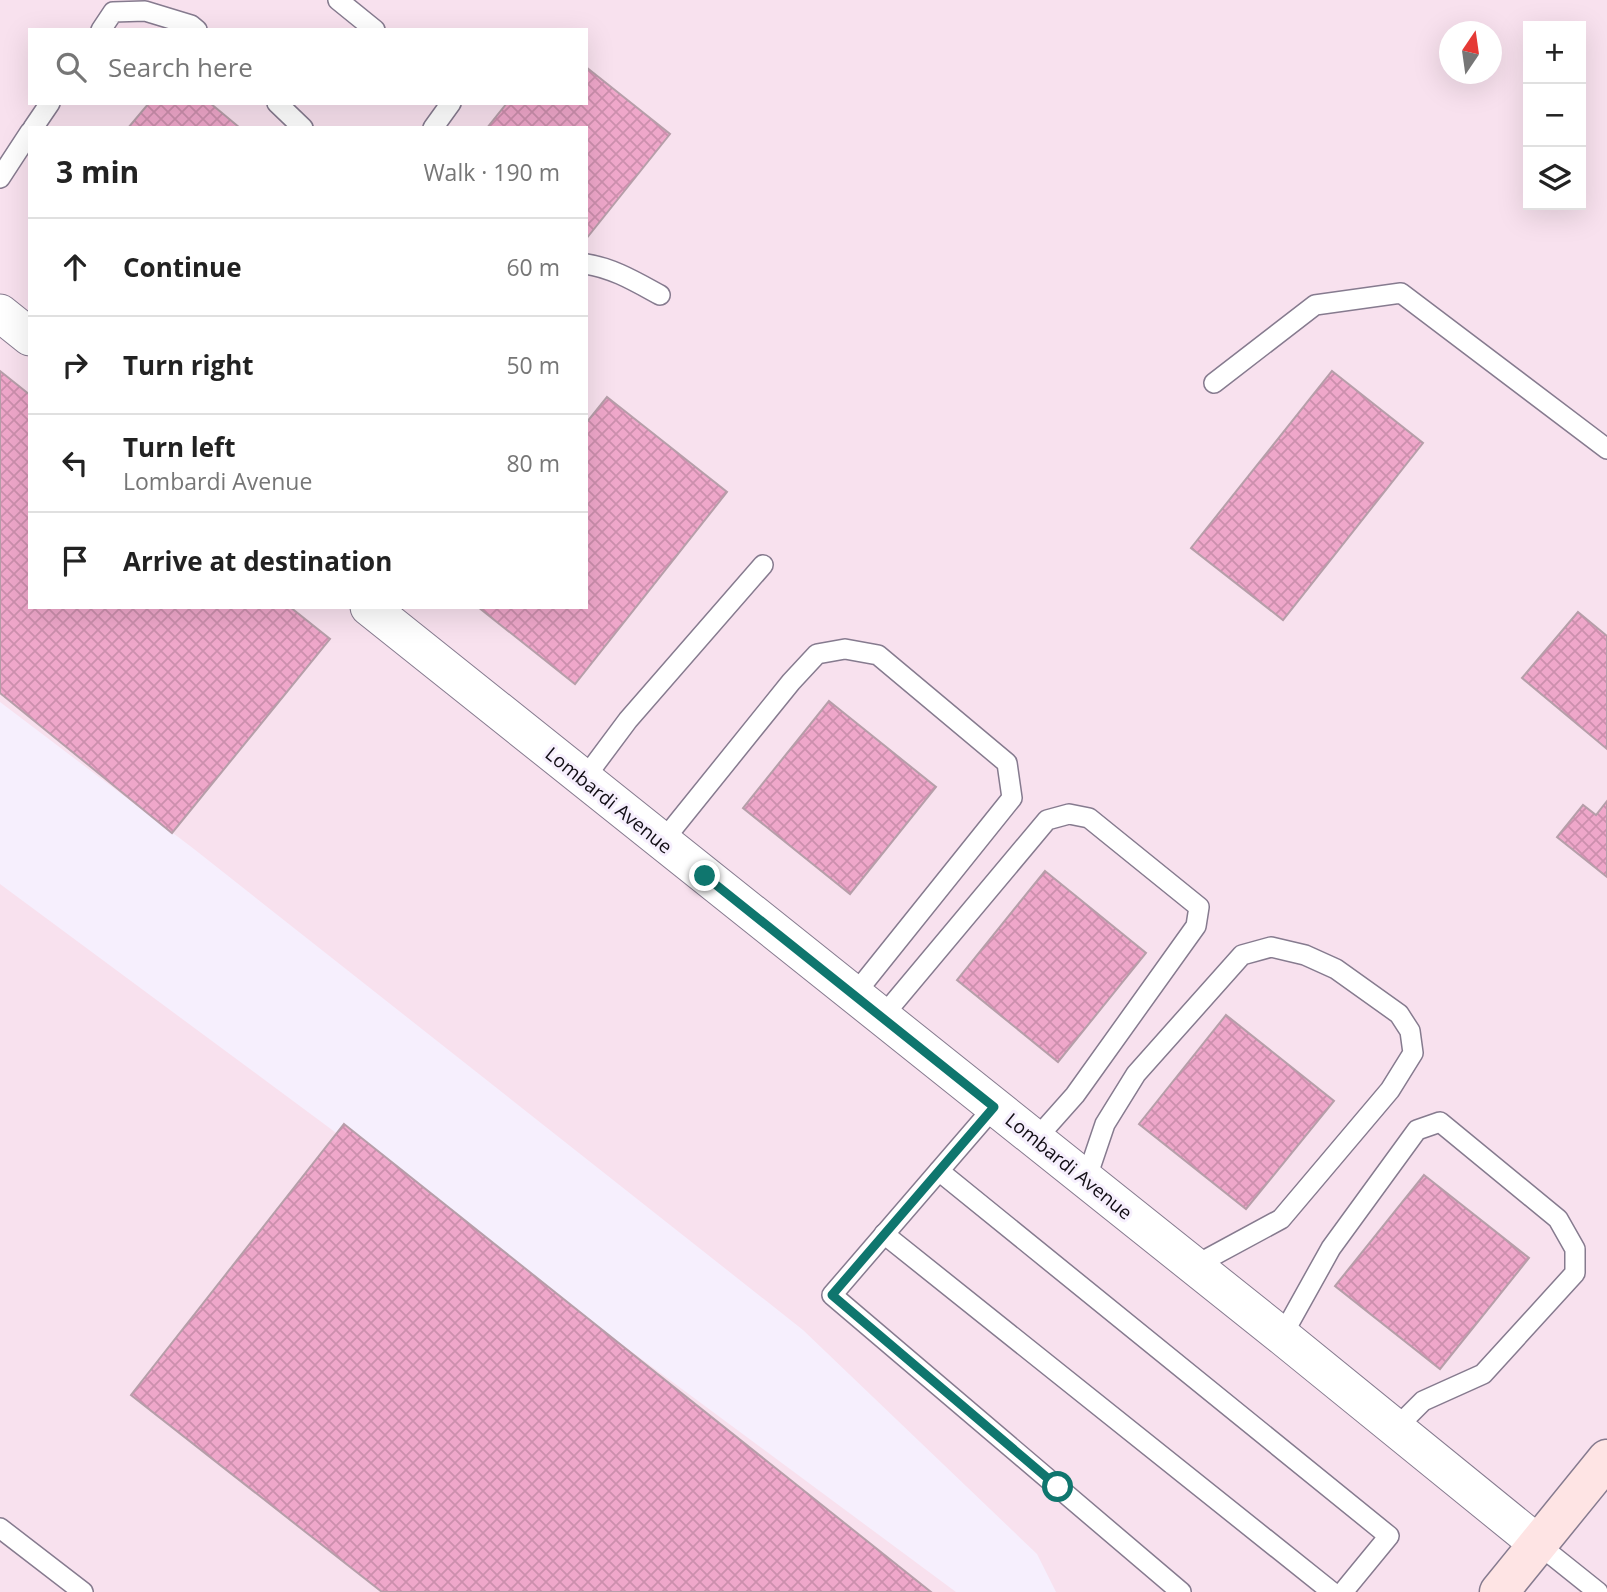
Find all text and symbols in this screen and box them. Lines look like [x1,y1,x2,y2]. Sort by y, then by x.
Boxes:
north arrow [1439,21,1502,84]
map controls [1523,21,1586,210]
button: + [1523,21,1586,84]
search box [28,28,588,105]
icon: search [52,48,90,86]
text: Search here [108,49,253,85]
button: − [1523,84,1586,147]
button: layers [1523,147,1586,210]
text: 3 min [56,151,139,192]
text: Walk · 190 m [423,156,560,188]
icon: ahead [56,248,94,286]
text: Continue [123,249,242,285]
text: 60 m [506,251,560,283]
icon: right [56,346,94,384]
text: Turn right [123,347,254,383]
text: 50 m [506,349,560,381]
text: Turn left [123,429,235,465]
icon: left [56,444,94,482]
text: 80 m [506,447,560,479]
text: Lombardi Avenue [123,465,312,497]
icon: arrive [56,542,94,580]
text: Arrive at destination [123,543,392,579]
street label: Lombardi Avenue [540,741,678,859]
route end [689,860,720,891]
street label: Lombardi Avenue [1000,1107,1138,1225]
route start [1042,1471,1073,1502]

